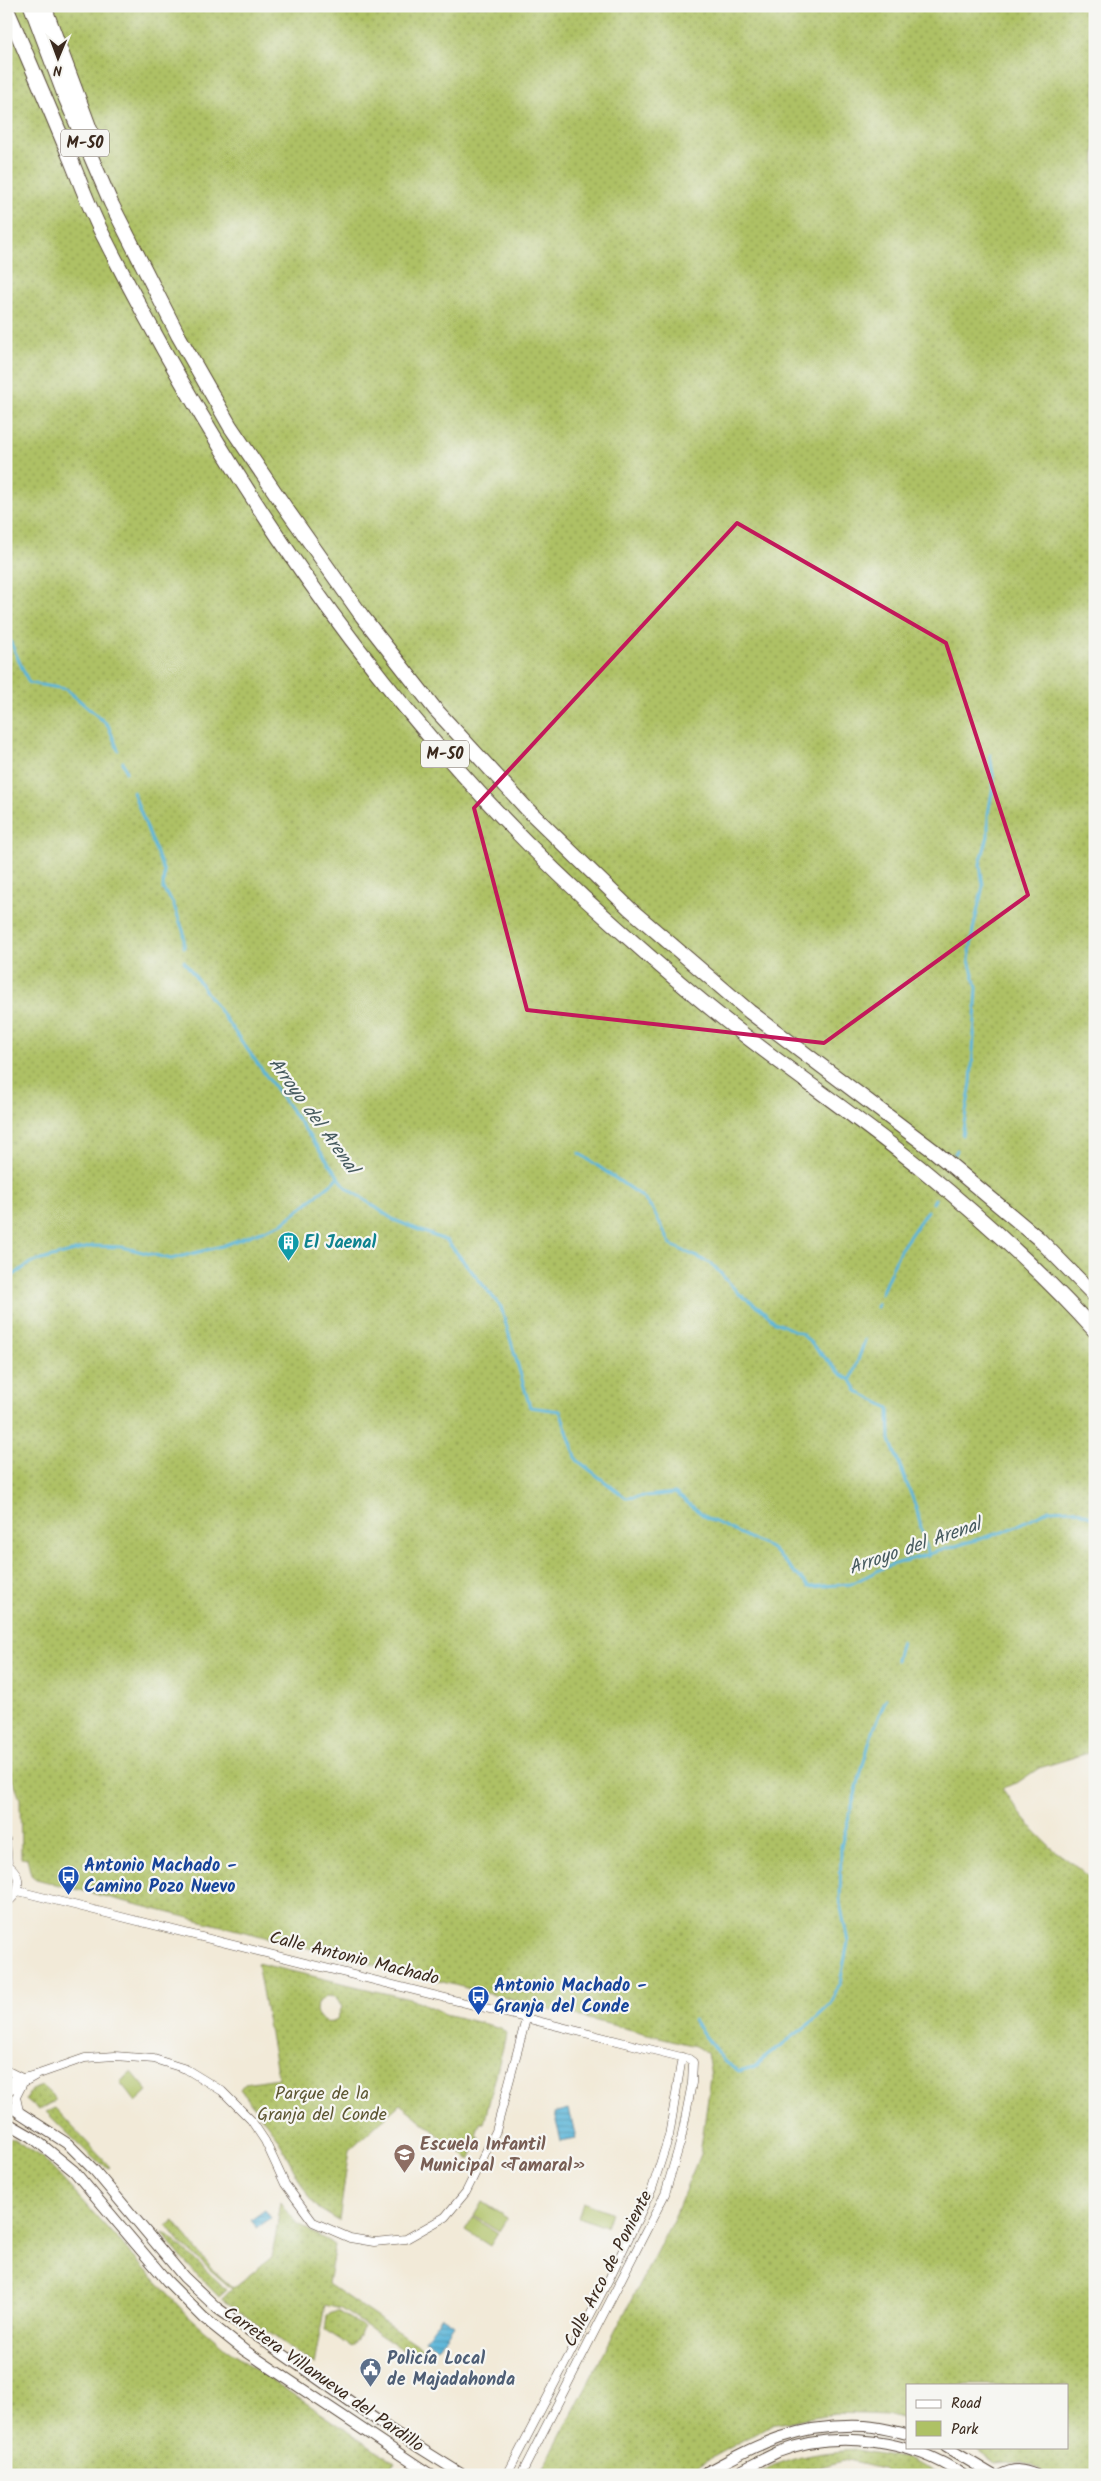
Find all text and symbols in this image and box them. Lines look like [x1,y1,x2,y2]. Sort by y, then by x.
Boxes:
north arrow [32,32,82,82]
text: N [53,59,62,81]
road number: M-50 [61,130,109,156]
road number: M-50 [421,741,469,768]
water label: Arroyo del Arenal [260,1051,368,1183]
place label: El Jaenal [304,1229,376,1258]
building icon: El Jaenal [276,1231,300,1262]
water label: Arroyo del Arenal [845,1509,988,1584]
place label: Antonio Machado - Camino Pozo Nuevo [84,1852,237,1902]
bus stop icon: Antonio Machado - Camino Pozo Nuevo [56,1864,80,1895]
street label: Calle Antonio Machado [266,1924,442,1994]
place label: Antonio Machado - Granja del Conde [494,1972,647,2022]
bus stop icon: Antonio Machado - Granja del Conde [466,1984,490,2015]
park label: Parque de la Granja del Conde [257,2080,387,2130]
place label: Escuela Infantil Municipal «Tamaral» [420,2131,587,2181]
school or university icon: Escuela Infantil Municipal «Tamaral» [392,2143,416,2174]
street label: Calle Arco de Poniente [557,2186,661,2352]
street label: Carretera Villanueva del Pardillo [216,2299,430,2461]
place label: Policía Local de Majadahonda [387,2345,515,2395]
public building icon: Policía Local de Majadahonda [359,2357,383,2388]
legend [906,2384,1068,2448]
text: Road [951,2392,982,2416]
text: Park [951,2418,979,2442]

